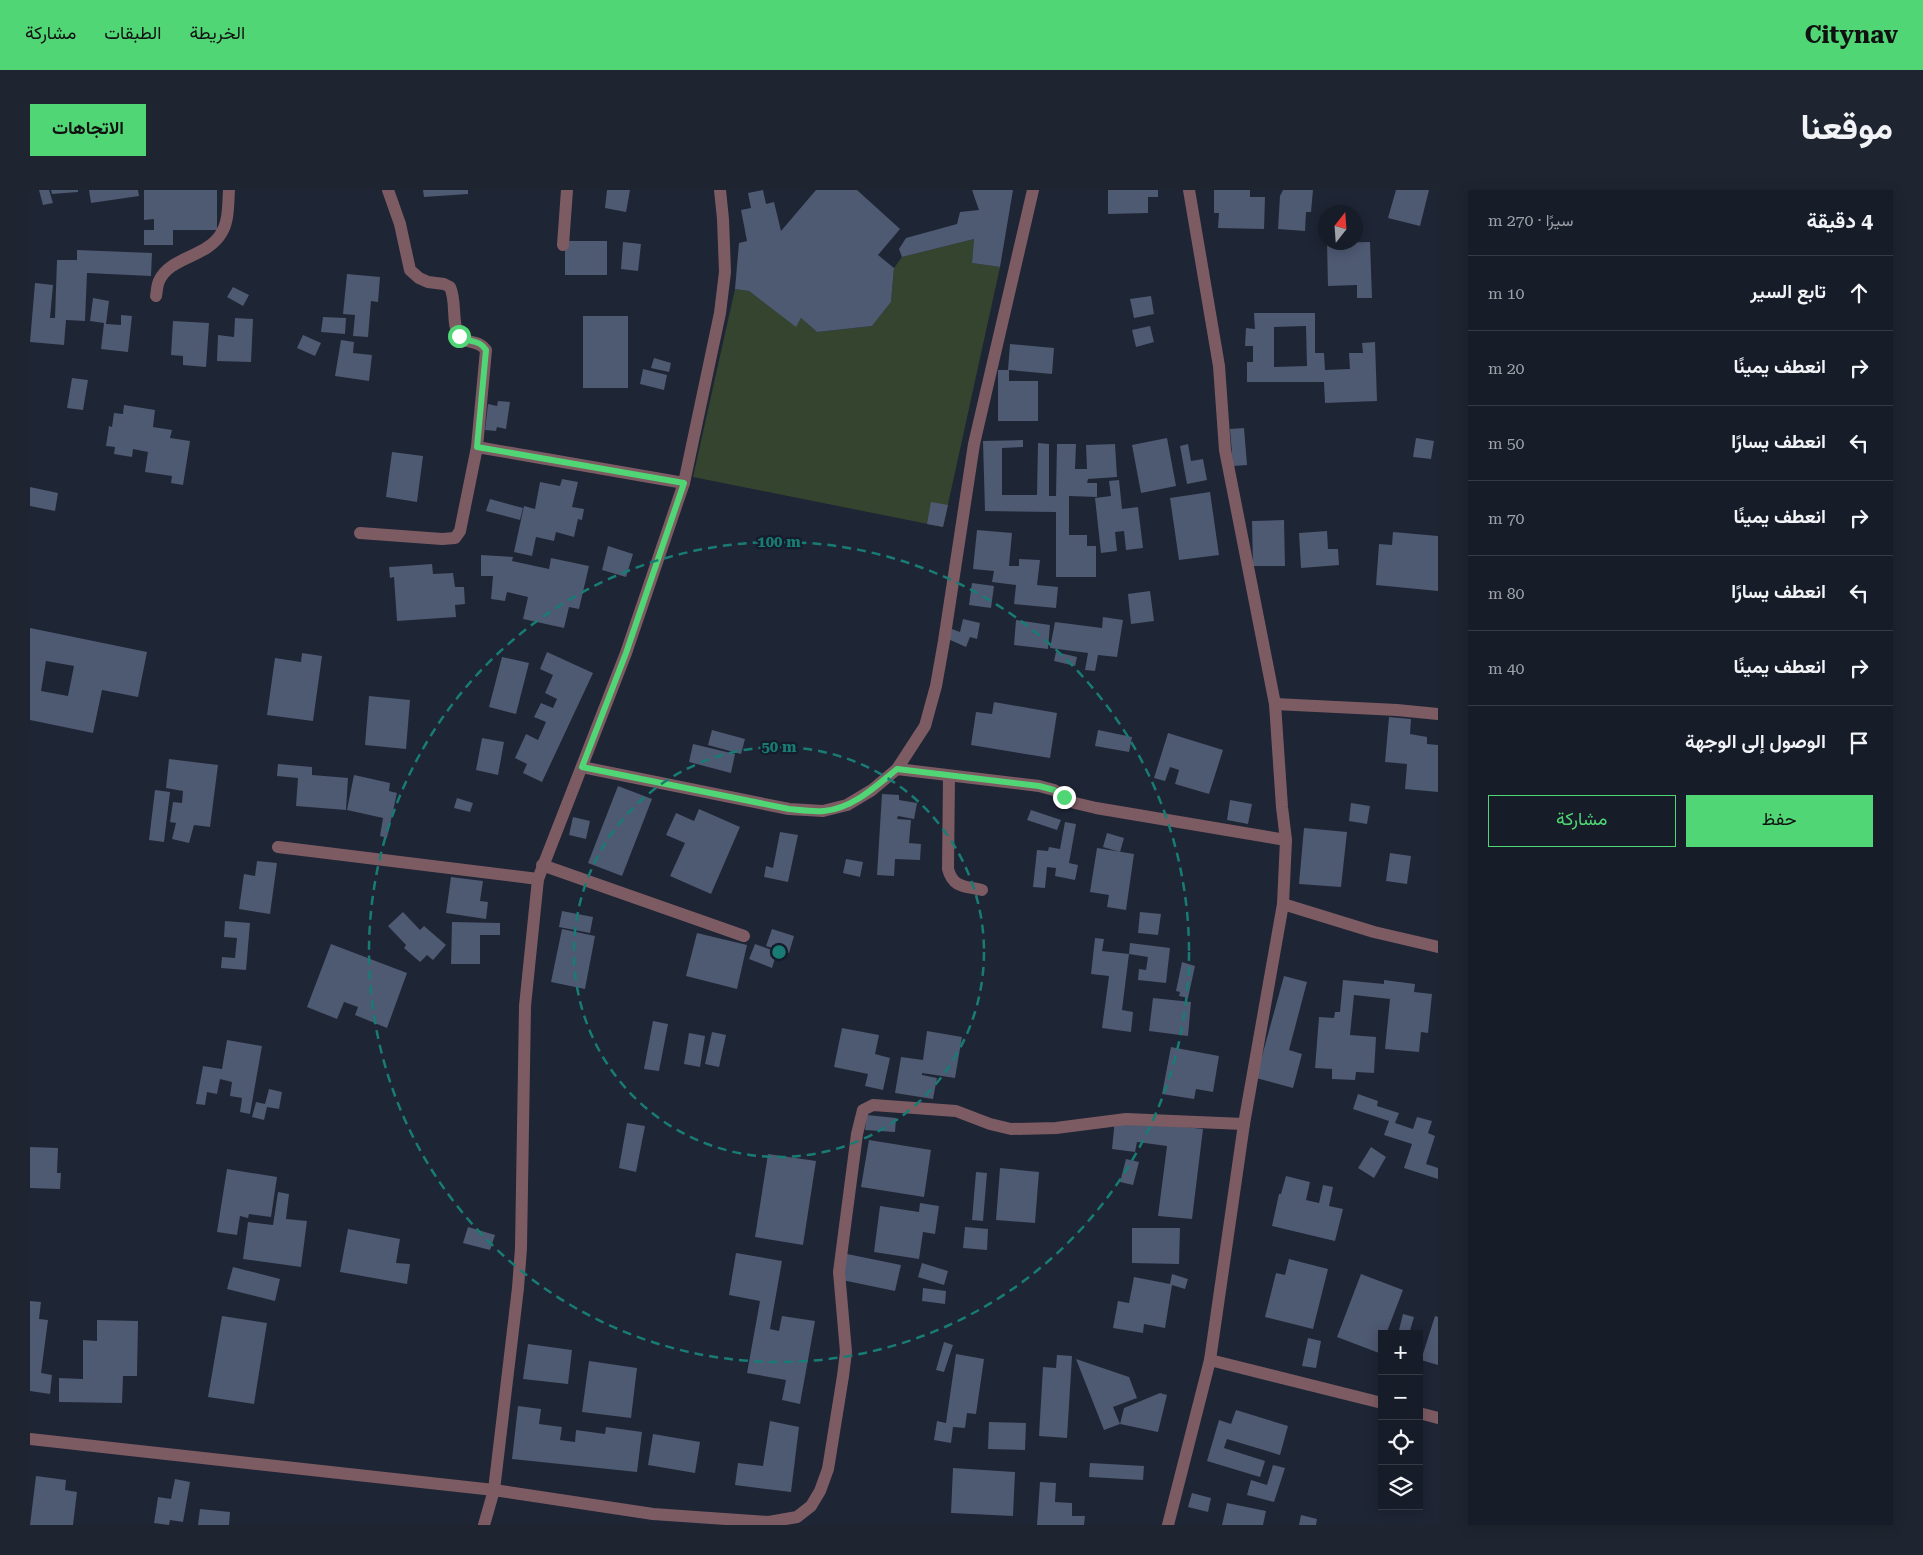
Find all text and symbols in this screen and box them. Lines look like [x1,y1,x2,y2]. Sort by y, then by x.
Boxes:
text: Citynav [1805,21,1898,49]
text: مشاركة [25,22,76,43]
text: الطبقات [104,22,161,43]
text: الخريطة [189,22,245,43]
button: الاتجاهات [30,104,146,156]
text: موقعنا [1800,107,1893,148]
north arrow [1318,205,1363,250]
text: 4 دقيقة [1806,209,1873,233]
text: سيرًا · 270 m [1488,211,1573,230]
icon: ahead [1845,279,1873,307]
text: تابع السير [1750,280,1826,303]
text: 10 m [1488,284,1525,303]
route start [448,325,471,348]
icon: right [1845,354,1873,382]
text: انعطف يمينًا [1734,355,1826,378]
text: 20 m [1488,359,1525,378]
icon: left [1845,429,1873,457]
text: انعطف يسارًا [1731,430,1826,453]
text: 50 m [1488,434,1525,453]
icon: right [1845,504,1873,532]
text: انعطف يمينًا [1734,505,1826,528]
text: 70 m [1488,509,1525,528]
text: 100 m [757,533,801,551]
icon: left [1845,579,1873,607]
text: انعطف يسارًا [1731,580,1826,603]
text: 80 m [1488,584,1525,603]
icon: right [1845,654,1873,682]
text: انعطف يمينًا [1734,655,1826,678]
text: 40 m [1488,659,1525,678]
icon: arrive [1845,729,1873,757]
text: الوصول إلى الوجهة [1685,730,1826,753]
text: 50 m [761,738,797,756]
route end [1053,786,1076,809]
button: مشاركة [1488,795,1676,847]
button: حفظ [1686,795,1873,847]
centre of rings [770,943,788,961]
map controls [1378,1330,1423,1510]
button: + [1378,1330,1423,1375]
button: − [1378,1375,1423,1420]
button: locate [1378,1420,1423,1465]
button: layers [1378,1465,1423,1510]

